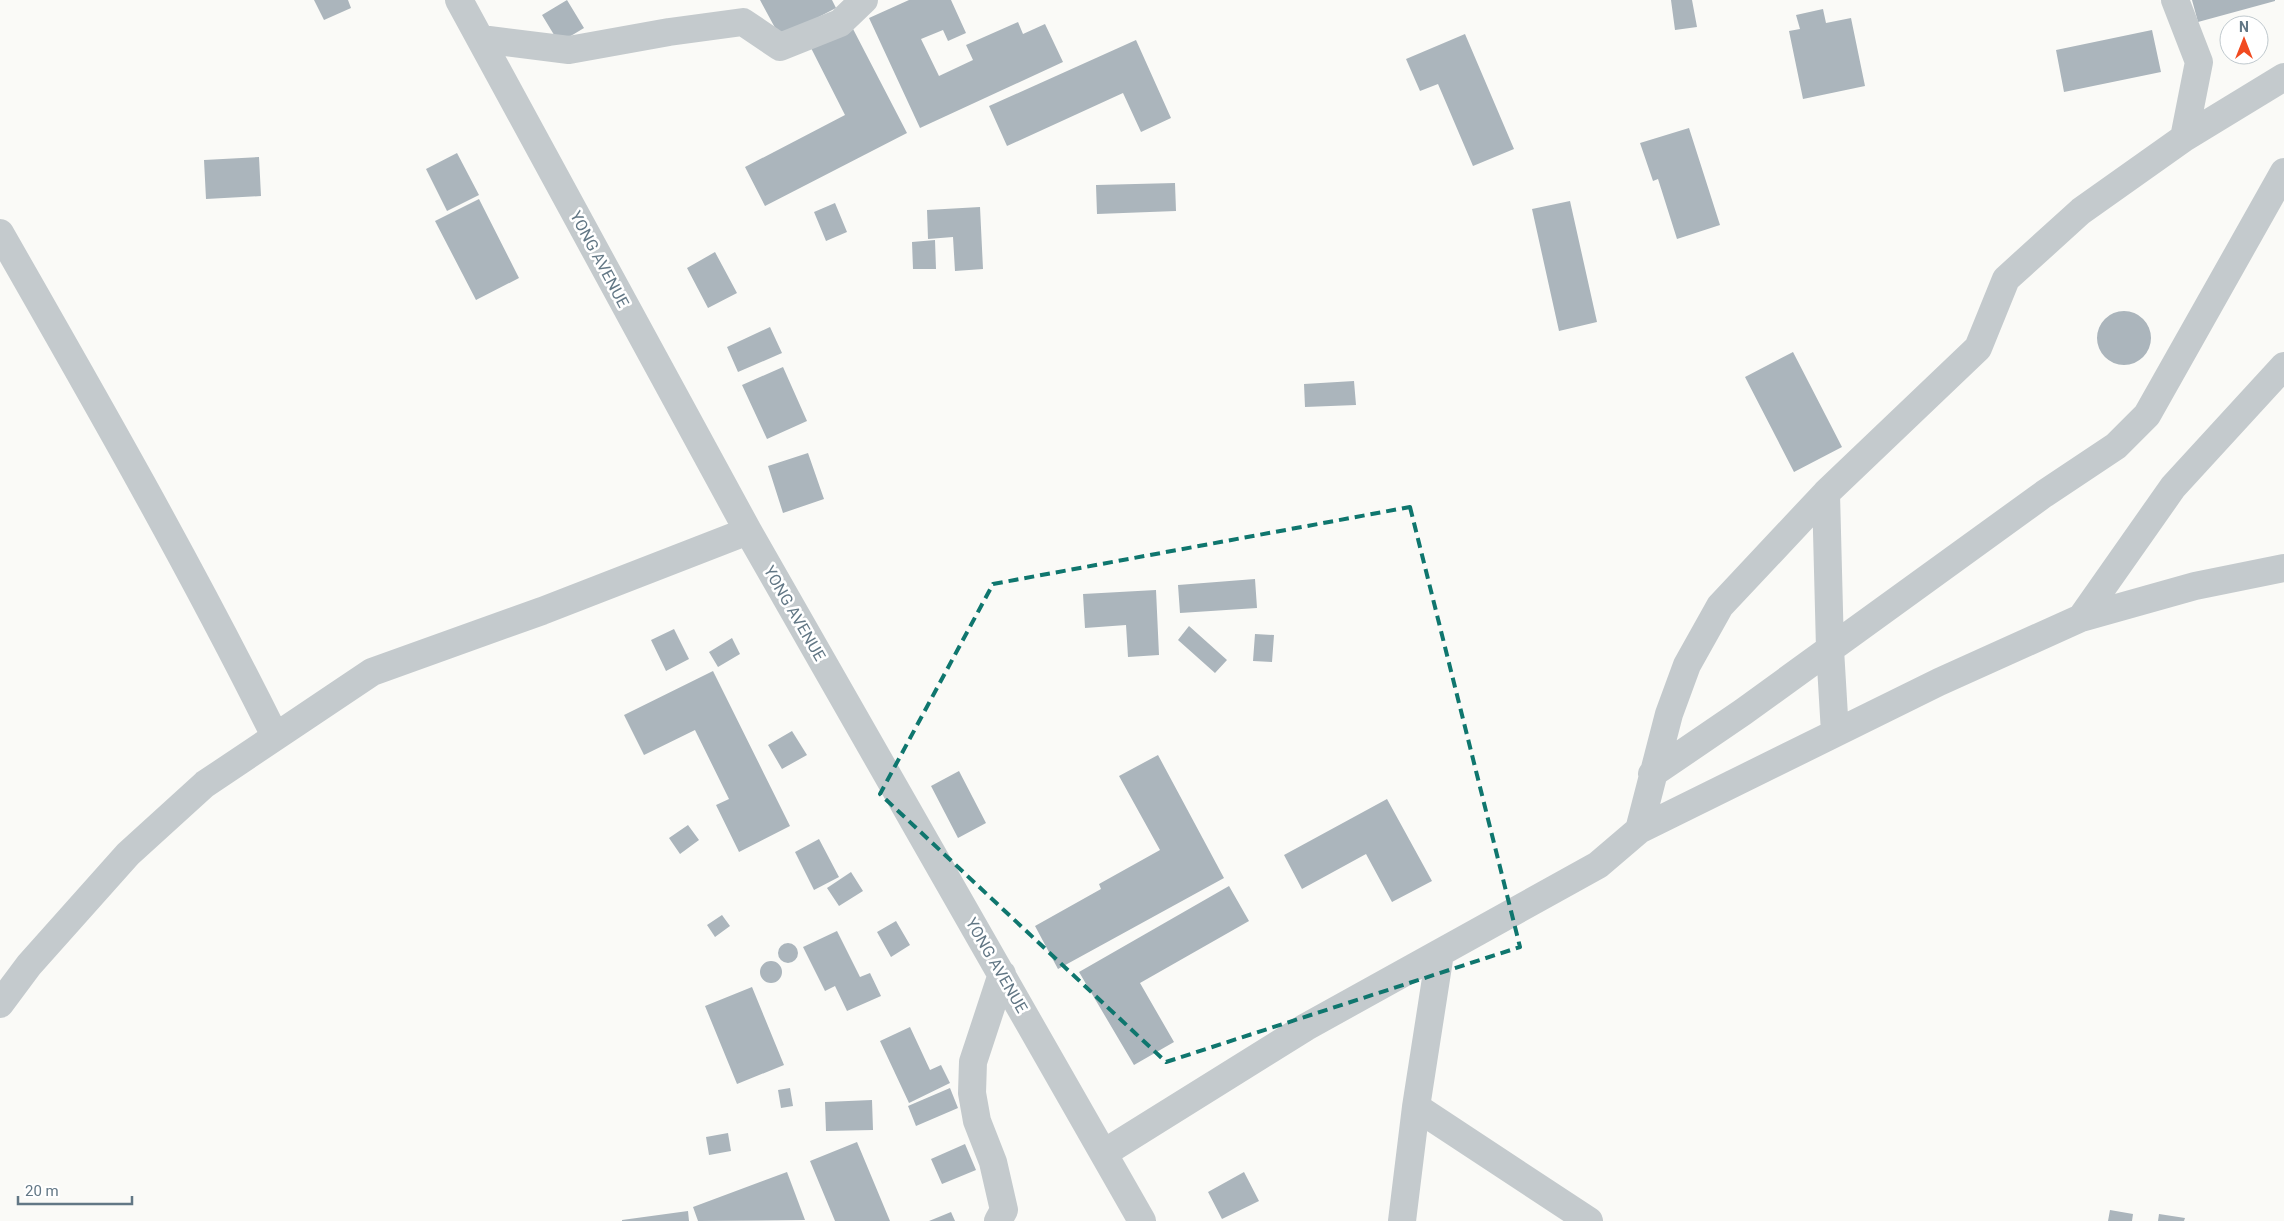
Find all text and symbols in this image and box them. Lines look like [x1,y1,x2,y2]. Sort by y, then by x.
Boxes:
north arrow [2219,15,2269,65]
text: N [2239,19,2249,35]
street label: YONG AVENUE [566,208,633,311]
street label: YONG AVENUE [760,562,829,664]
street label: YONG AVENUE [962,914,1031,1016]
scale bar [18,1174,131,1206]
text: 20 m [25,1182,59,1200]

